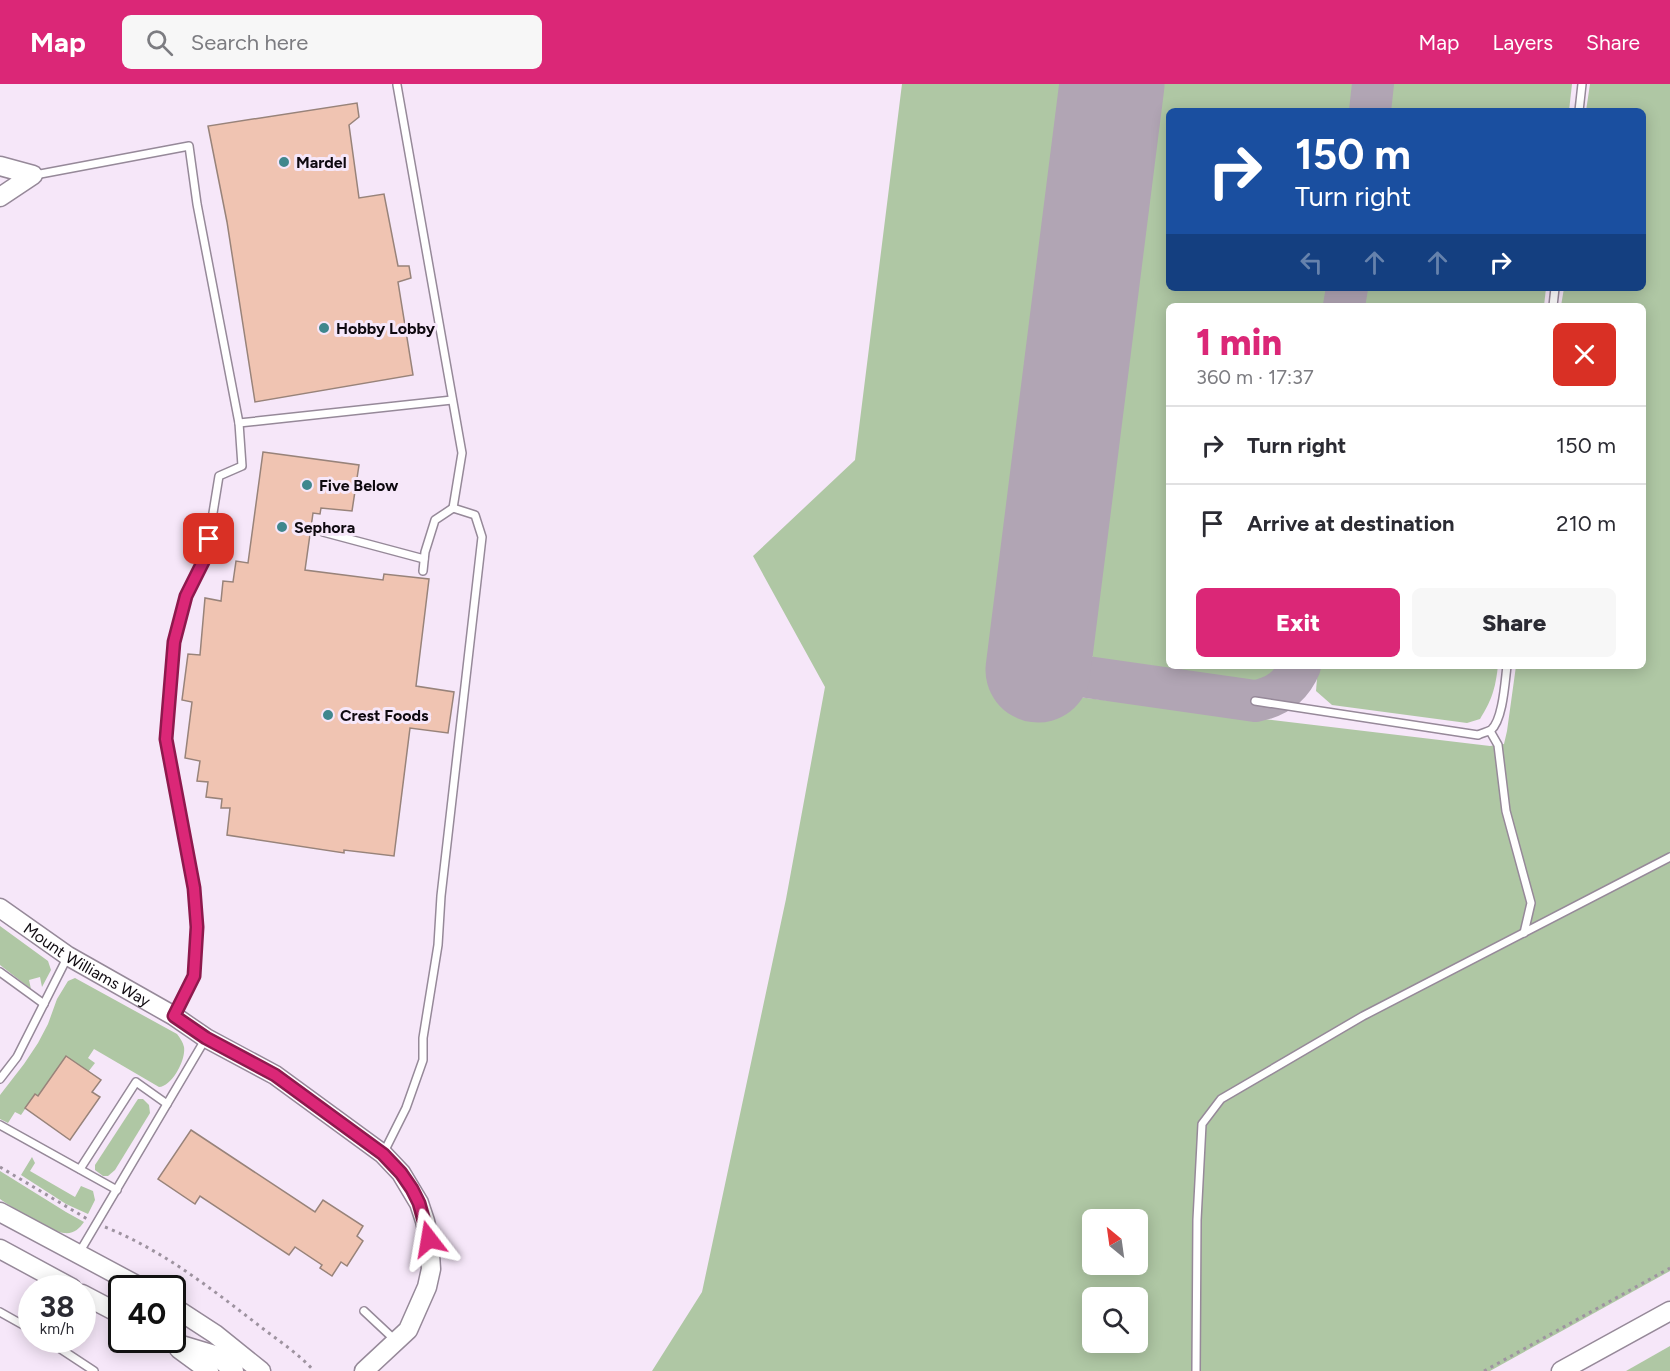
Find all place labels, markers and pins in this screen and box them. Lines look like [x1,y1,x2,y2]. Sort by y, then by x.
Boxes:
place label: Mardel [296,153,347,172]
marker: Mardel [277,155,291,169]
place label: Hobby Lobby [336,319,436,338]
marker: Hobby Lobby [317,321,331,335]
place label: Five Below [319,476,399,495]
marker: Five Below [300,478,314,492]
pin [183,513,234,564]
place label: Sephora [294,518,355,537]
marker: Sephora [275,520,289,534]
place label: Crest Foods [340,706,429,725]
marker: Crest Foods [321,708,335,722]

